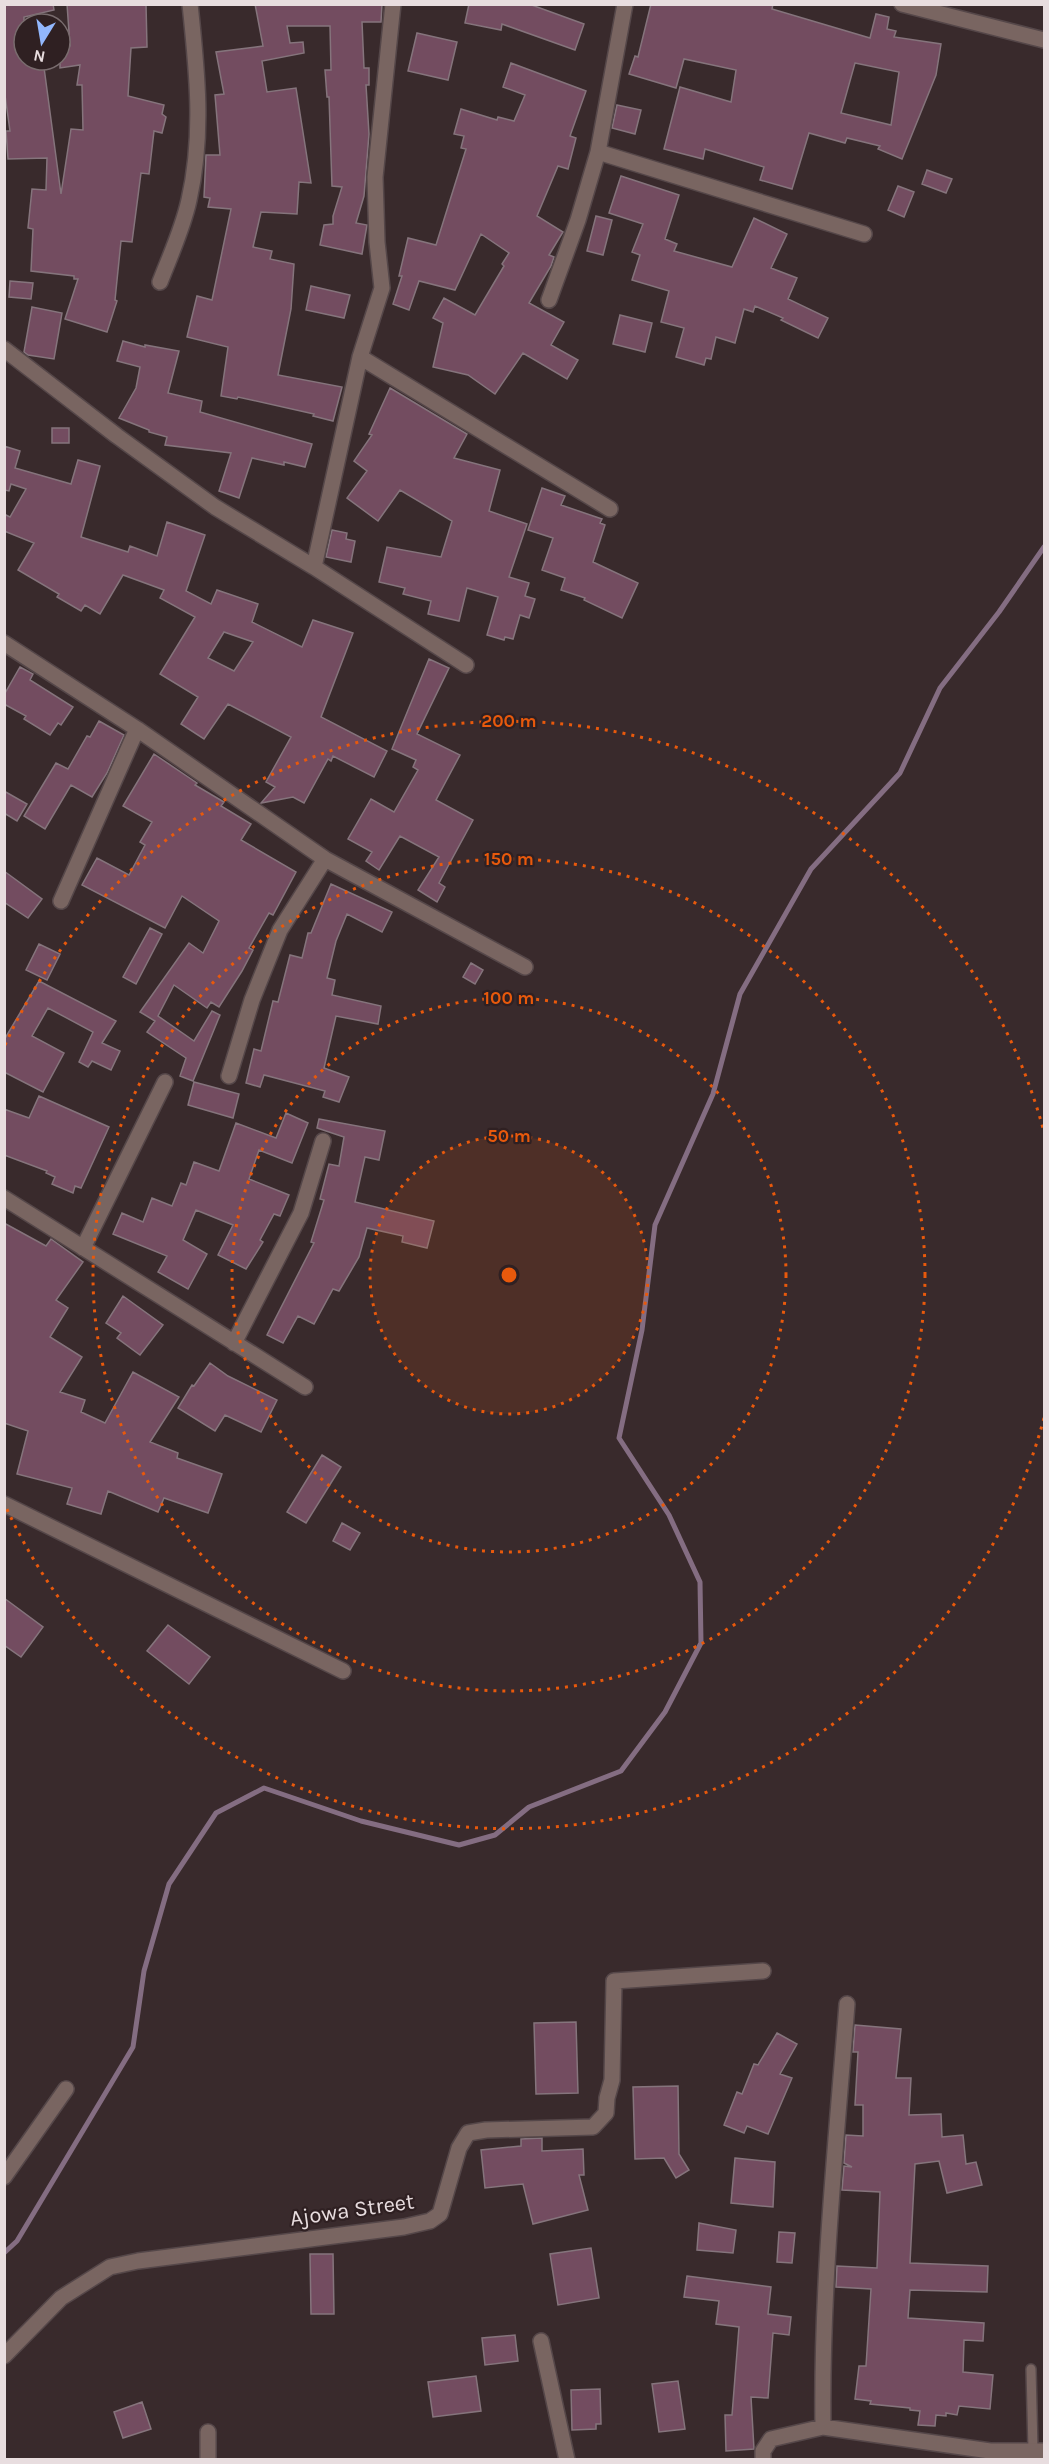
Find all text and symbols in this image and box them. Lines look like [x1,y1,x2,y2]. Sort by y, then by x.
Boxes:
north arrow [12,12,72,72]
text: N [32,46,47,67]
text: 200 m [481,710,537,732]
text: 150 m [484,848,534,870]
text: 100 m [484,987,534,1009]
text: 50 m [487,1125,531,1147]
centre of rings [499,1265,519,1285]
street label: Ajowa Street [288,2188,416,2232]

